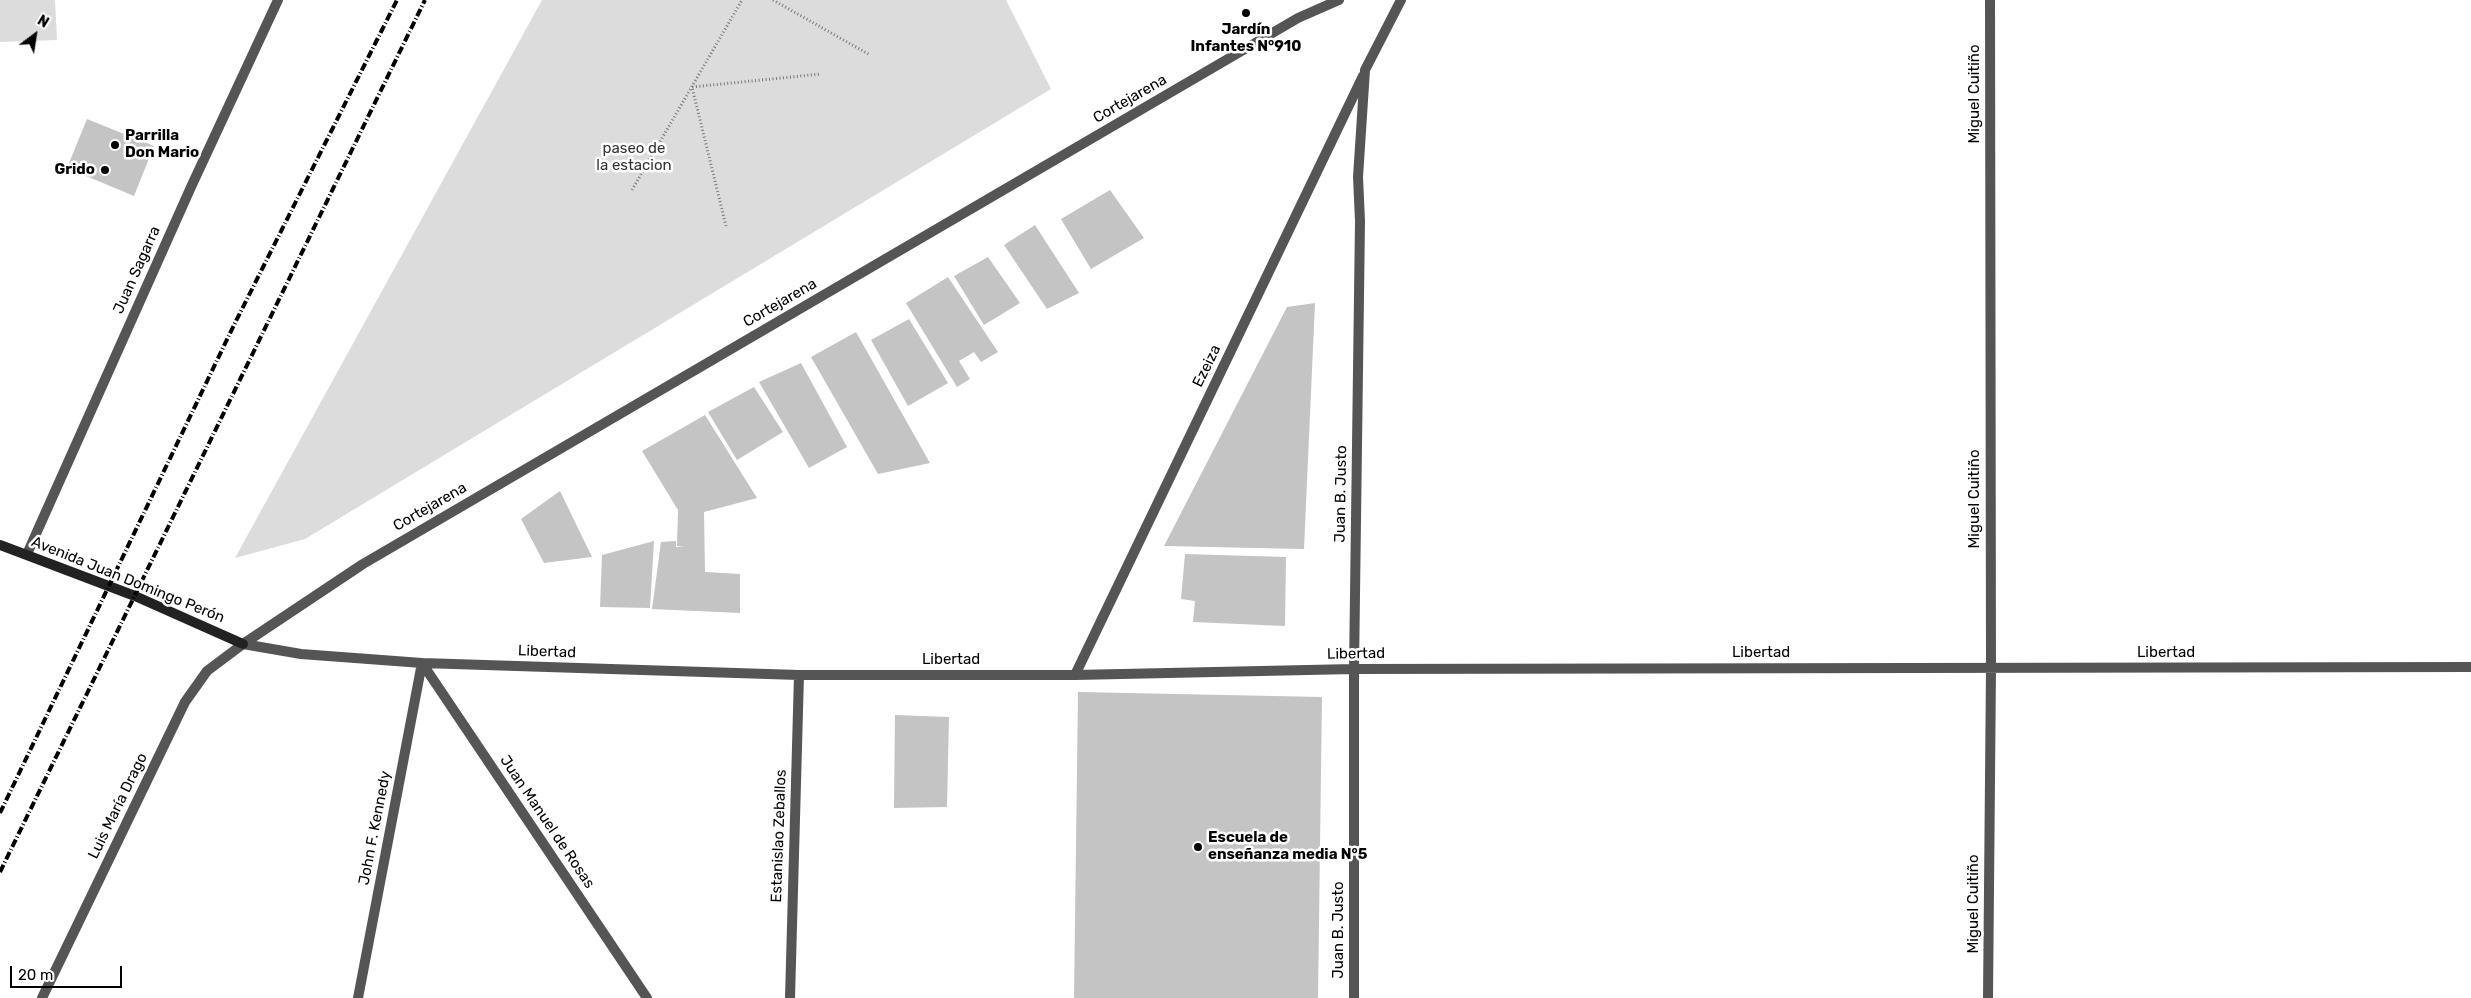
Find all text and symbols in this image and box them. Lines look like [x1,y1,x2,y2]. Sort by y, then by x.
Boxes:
marker: Jardín Infantes N°910 [1240,7,1252,19]
north arrow [10,10,60,60]
text: N [34,12,52,32]
place label: Jardín Infantes N°910 [1191,21,1301,56]
street label: Miguel Cuitiño [1966,44,1984,144]
street label: Cortejarena [1090,71,1170,127]
place label: Parrilla Don Mario [125,127,199,162]
marker: Parrilla Don Mario [109,139,121,151]
park label: paseo de la estacion [596,140,672,175]
place label: Grido [54,161,95,179]
marker: Grido [99,164,111,176]
street label: Juan Sagarra [110,223,164,317]
street label: Cortejarena [740,275,820,331]
street label: Ezeiza [1189,342,1225,390]
street label: Juan B. Justo [1331,445,1351,543]
street label: Miguel Cuitiño [1966,449,1984,549]
street label: Cortejarena [390,479,470,535]
street label: Avenida Juan Domingo Perón [29,533,227,627]
street label: Libertad [518,642,576,662]
street label: Libertad [1327,644,1385,664]
street label: Libertad [1732,644,1790,662]
street label: Libertad [2137,644,2195,662]
street label: Libertad [922,651,980,669]
street label: Luis María Drago [85,750,151,862]
street label: Juan Manuel de Rosas [496,752,598,892]
street label: John F. Kennedy [355,769,395,887]
street label: Estanislao Zeballos [768,769,790,903]
place label: Escuela de enseñanza media N°5 [1208,829,1367,864]
marker: Escuela de enseñanza media N°5 [1192,841,1204,853]
street label: Miguel Cuitiño [1965,854,1983,954]
street label: Juan B. Justo [1330,881,1348,979]
scale bar [12,956,125,988]
text: 20 m [18,966,53,984]

